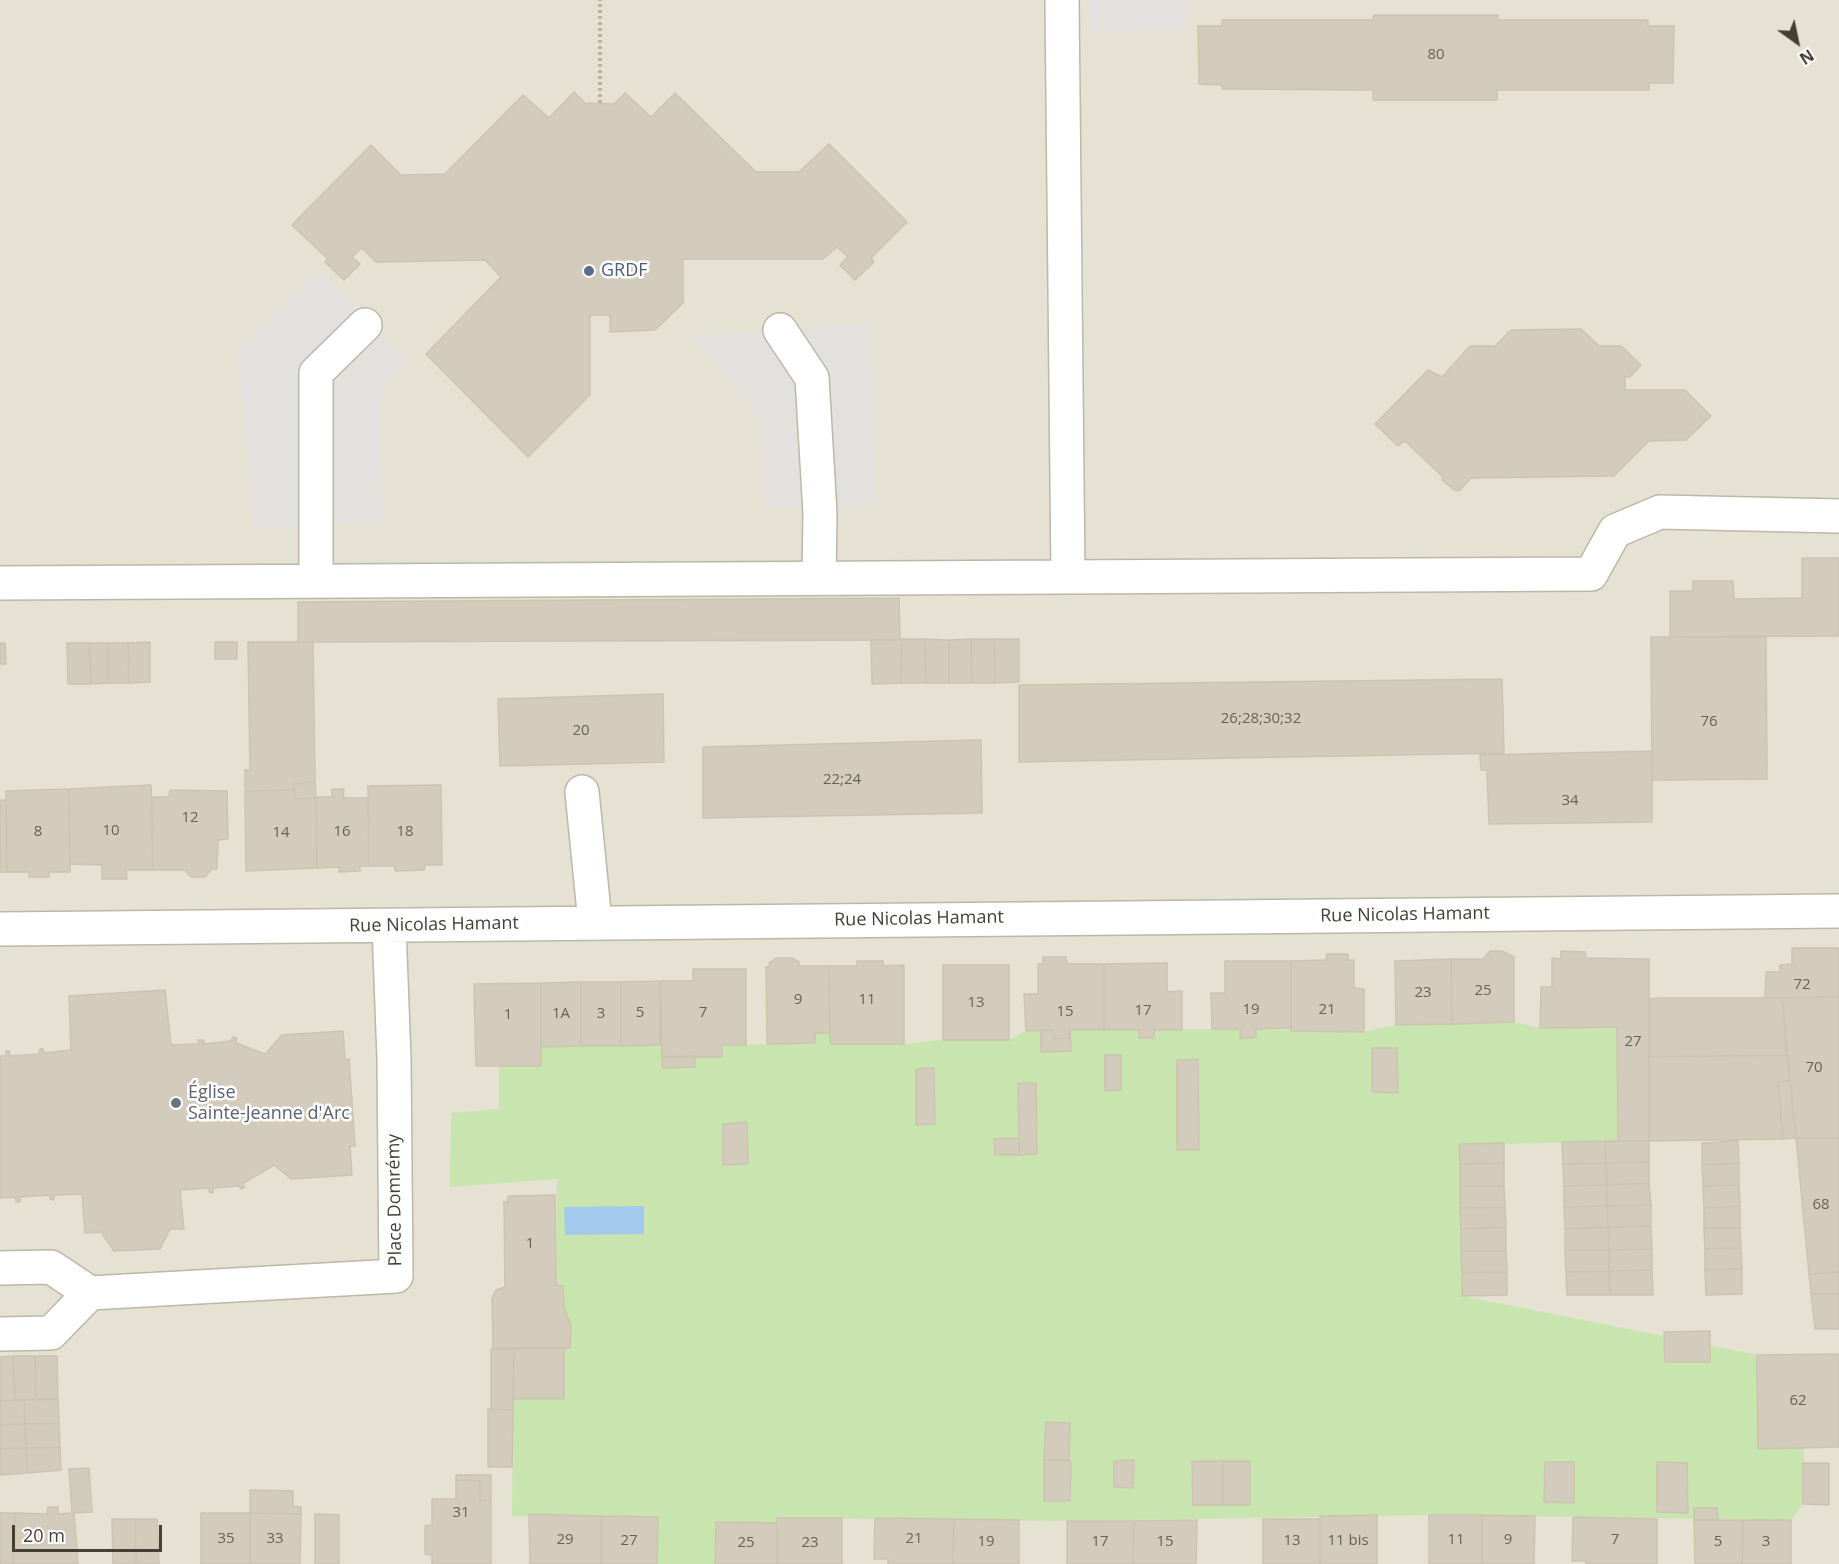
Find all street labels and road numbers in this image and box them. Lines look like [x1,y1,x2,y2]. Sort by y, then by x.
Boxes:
street label: Rue Nicolas Hamant [1320,903,1490,927]
street label: Rue Nicolas Hamant [834,907,1004,931]
street label: Rue Nicolas Hamant [349,913,519,937]
street label: Place Domrémy [383,1134,407,1266]

